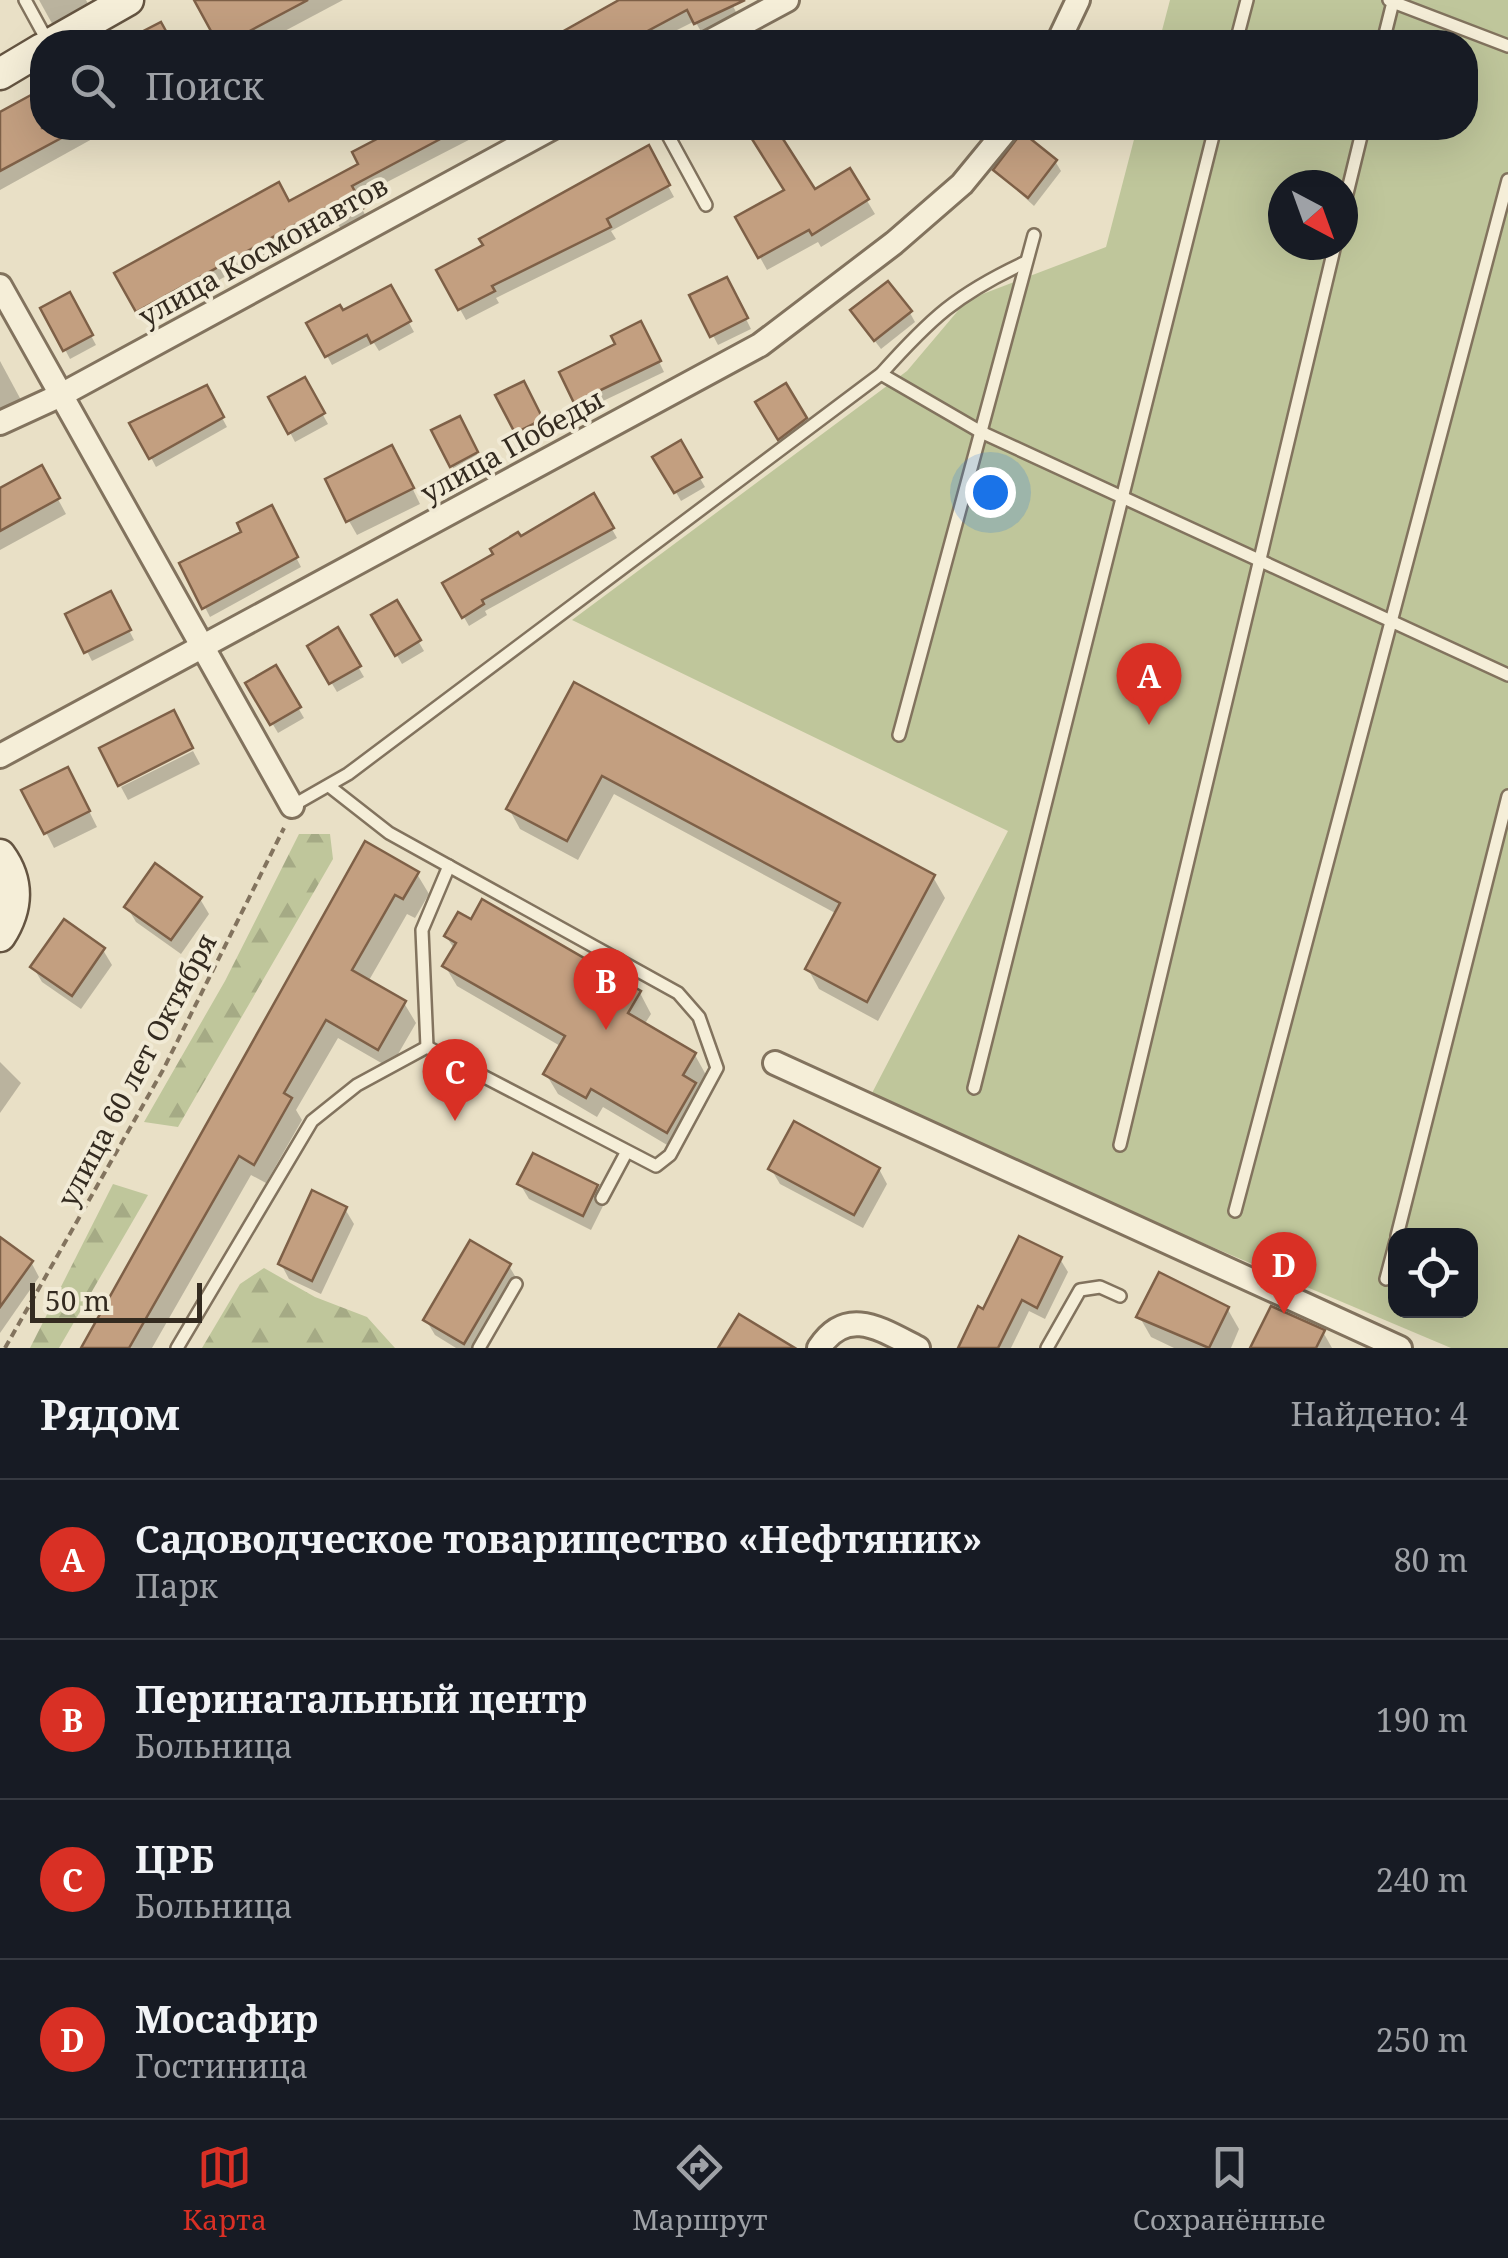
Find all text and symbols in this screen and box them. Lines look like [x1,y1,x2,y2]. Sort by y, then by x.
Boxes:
search box [30,30,1478,140]
icon: search [65,58,120,113]
text: Поиск [145,59,264,111]
street label: улица Космонавтов [131,166,394,334]
north arrow [1268,170,1358,260]
street label: улица Победы [413,379,610,511]
your location [965,467,1016,518]
pin: A [1116,642,1182,725]
street label: улица 60 лет Октября [48,926,224,1213]
pin: B [574,948,638,1030]
pin: C [422,1038,488,1121]
map controls [1388,1228,1478,1318]
button: locate [1388,1228,1478,1318]
pin: D [1252,1232,1316,1314]
scale bar [30,1278,202,1322]
text: 50 m [45,1281,110,1319]
text: Рядом [40,1385,180,1442]
text: Найдено: 4 [1290,1392,1468,1435]
text: Садоводческое товарищество «Нефтяник» [135,1512,982,1564]
text: A [60,1538,85,1581]
text: 80 m [1394,1538,1468,1581]
text: Парк [135,1564,218,1607]
text: Перинатальный центр [135,1672,587,1724]
text: B [62,1698,83,1741]
text: 190 m [1376,1698,1468,1741]
text: Больница [135,1724,293,1767]
text: ЦРБ [135,1832,214,1884]
text: C [62,1858,83,1901]
text: 240 m [1376,1858,1468,1901]
text: Больница [135,1884,293,1927]
text: Мосафир [135,1992,318,2044]
text: D [60,2018,85,2061]
text: 250 m [1376,2018,1468,2061]
text: Гостиница [135,2044,308,2087]
tab: Карта [183,2140,267,2238]
tab: Маршрут [632,2140,768,2238]
tab: Сохранённые [1133,2140,1325,2238]

